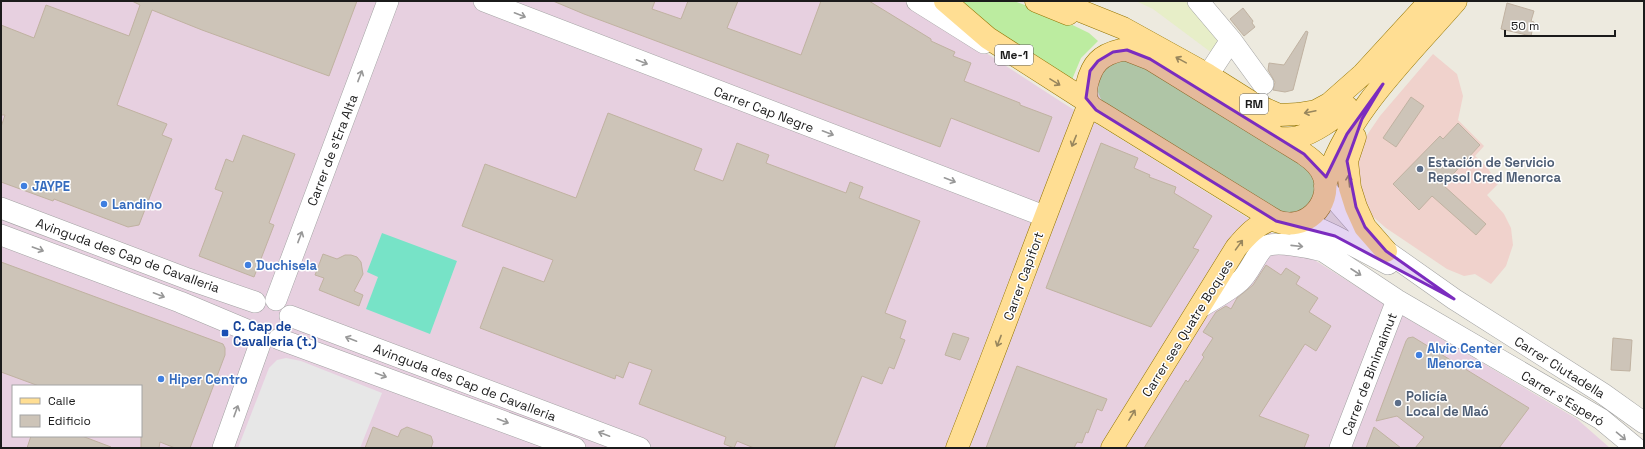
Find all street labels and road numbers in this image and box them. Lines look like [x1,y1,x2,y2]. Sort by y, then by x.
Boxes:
road number: Me-1 [995,45,1033,65]
street label: Carrer Cap Negre [711,83,816,136]
street label: Carrer de s'Era Alta [303,91,362,208]
road number: RM [1240,94,1268,114]
street label: Avinguda des Cap de Cavalleria [34,214,222,297]
street label: Carrer Capifort [1000,230,1047,323]
street label: Carrer ses Quatre Boques [1138,256,1237,400]
street label: Carrer de Binimaimut [1338,310,1401,438]
street label: Carrer Ciutadella [1511,333,1609,402]
street label: Avinguda des Cap de Cavalleria [371,340,559,425]
street label: Carrer s'Esperó [1518,367,1608,430]

